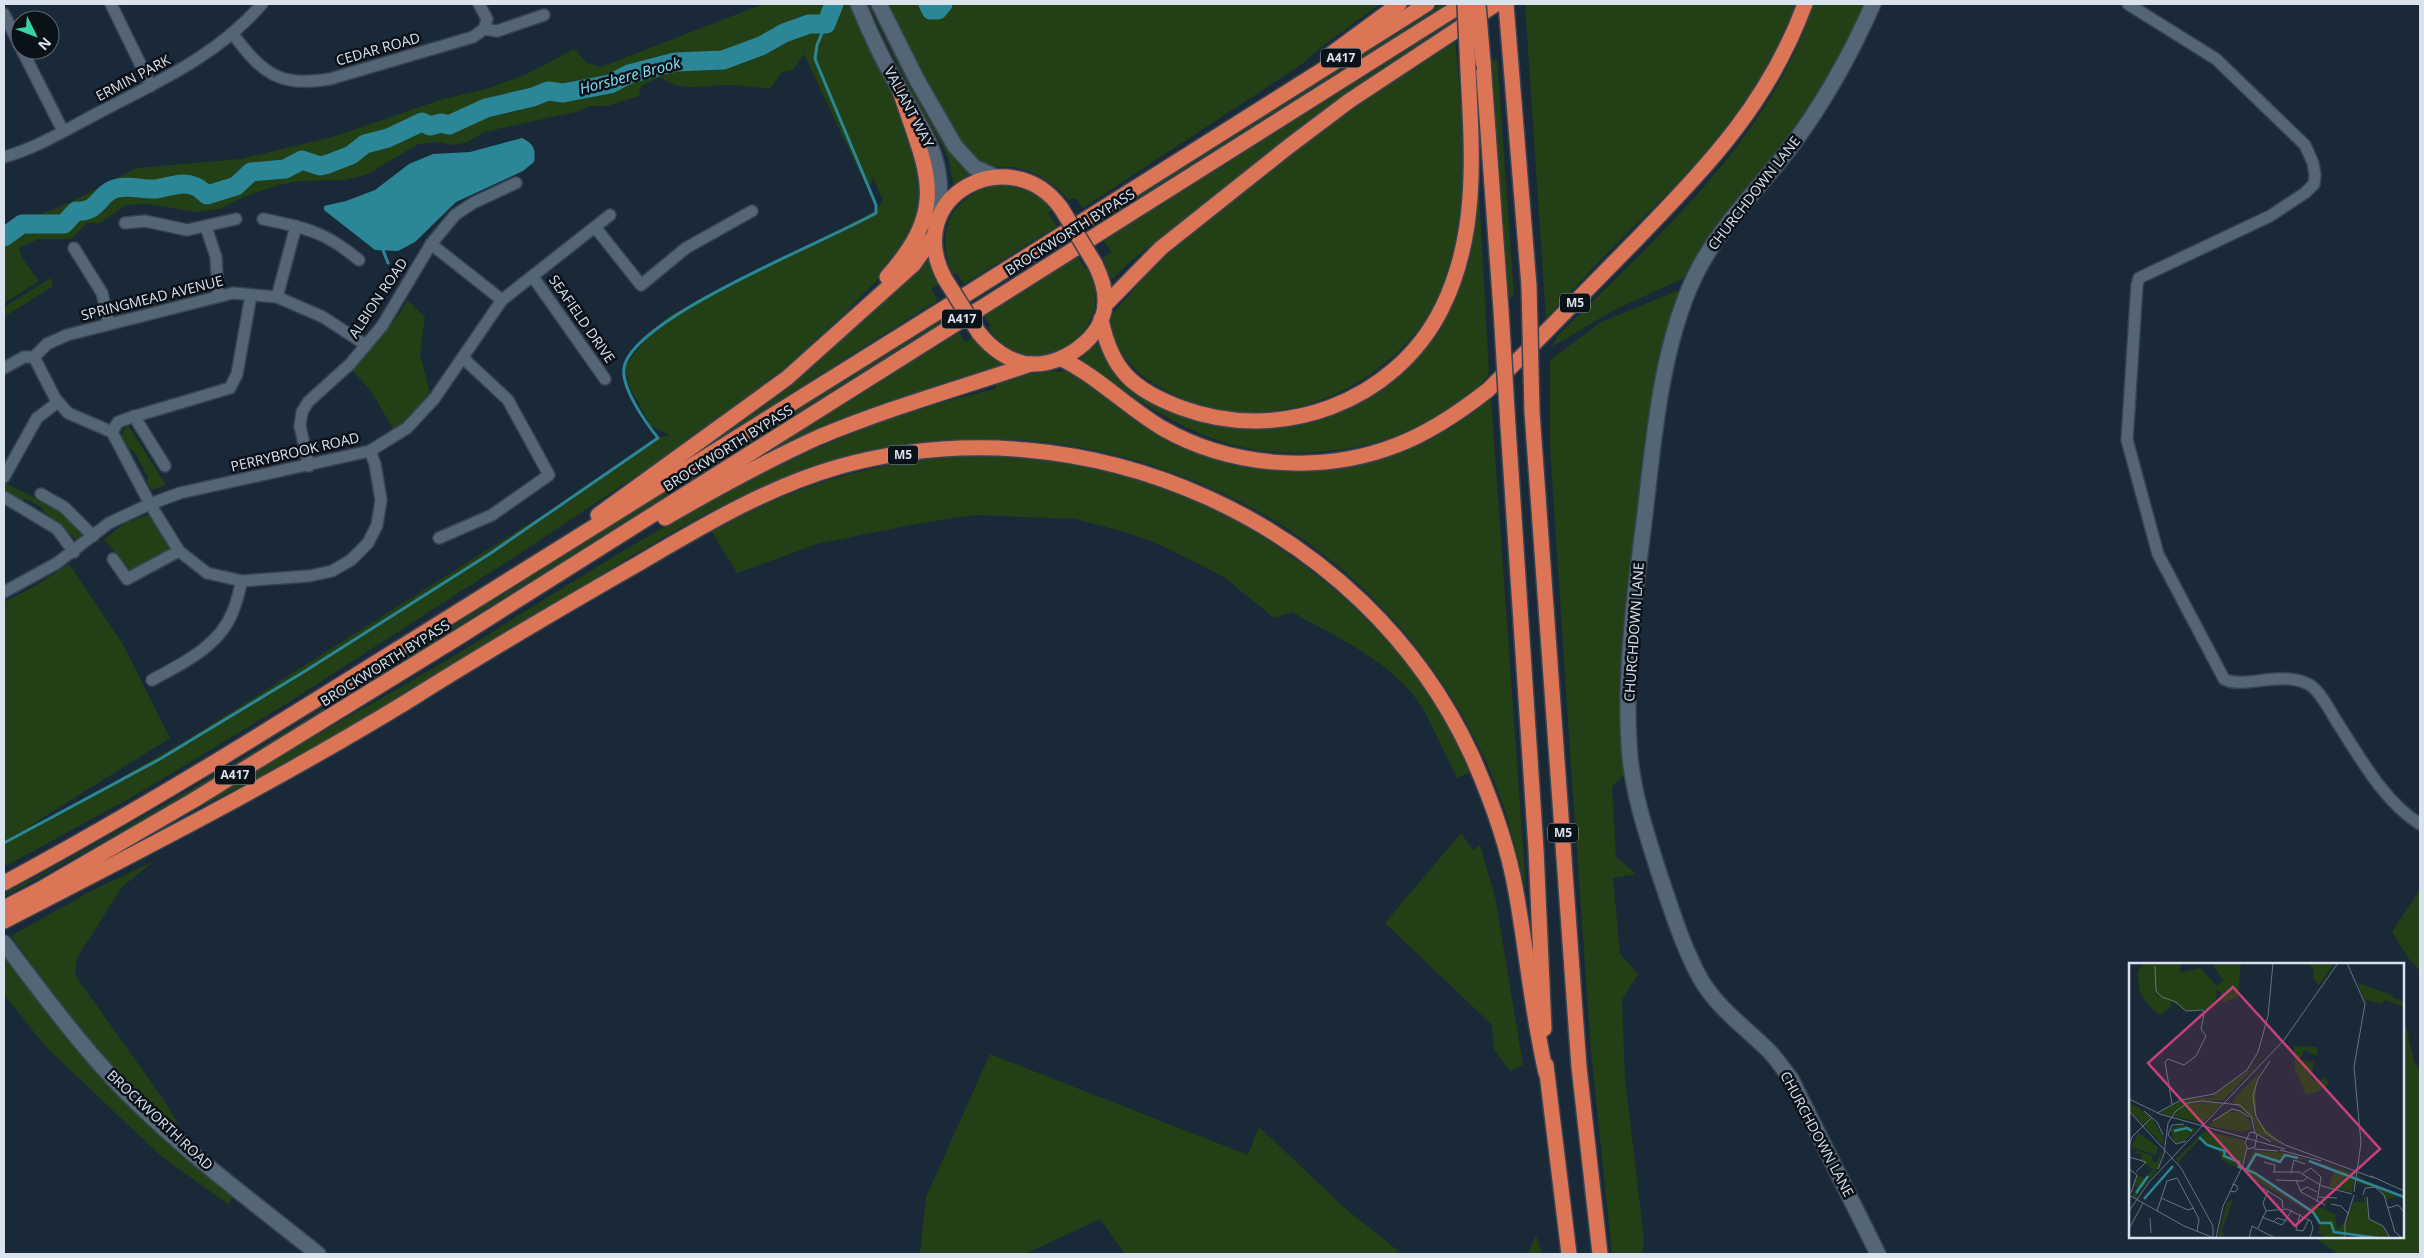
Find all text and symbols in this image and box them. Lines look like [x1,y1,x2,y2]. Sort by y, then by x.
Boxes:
north arrow [10,10,60,60]
street label: CEDAR ROAD [334,27,422,70]
text: N [34,33,56,55]
road number: A417 [1321,48,1361,68]
street label: ERMIN PARK [92,50,174,105]
water label: Horsbere Brook [577,52,683,98]
street label: VALIANT WAY [880,63,939,151]
street label: CHURCHDOWN LANE [1703,132,1804,254]
street label: BROCKWORTH BYPASS [1001,184,1138,279]
street label: ALBION ROAD [344,254,411,341]
street label: SPRINGMEAD AVENUE [79,271,225,324]
street label: SEAFIELD DRIVE [545,271,620,366]
road number: M5 [1560,294,1590,312]
road number: A417 [942,310,982,328]
street label: BROCKWORTH BYPASS [659,400,796,495]
street label: PERRYBROOK ROAD [229,427,361,476]
road number: M5 [888,446,918,464]
street label: CHURCHDOWN LANE [1619,562,1648,702]
street label: BROCKWORTH BYPASS [316,615,453,710]
road number: A417 [215,766,255,784]
road number: M5 [1548,824,1578,842]
inset map [2129,963,2404,1238]
street label: BROCKWORTH ROAD [103,1065,218,1174]
street label: CHURCHDOWN LANE [1776,1068,1859,1200]

